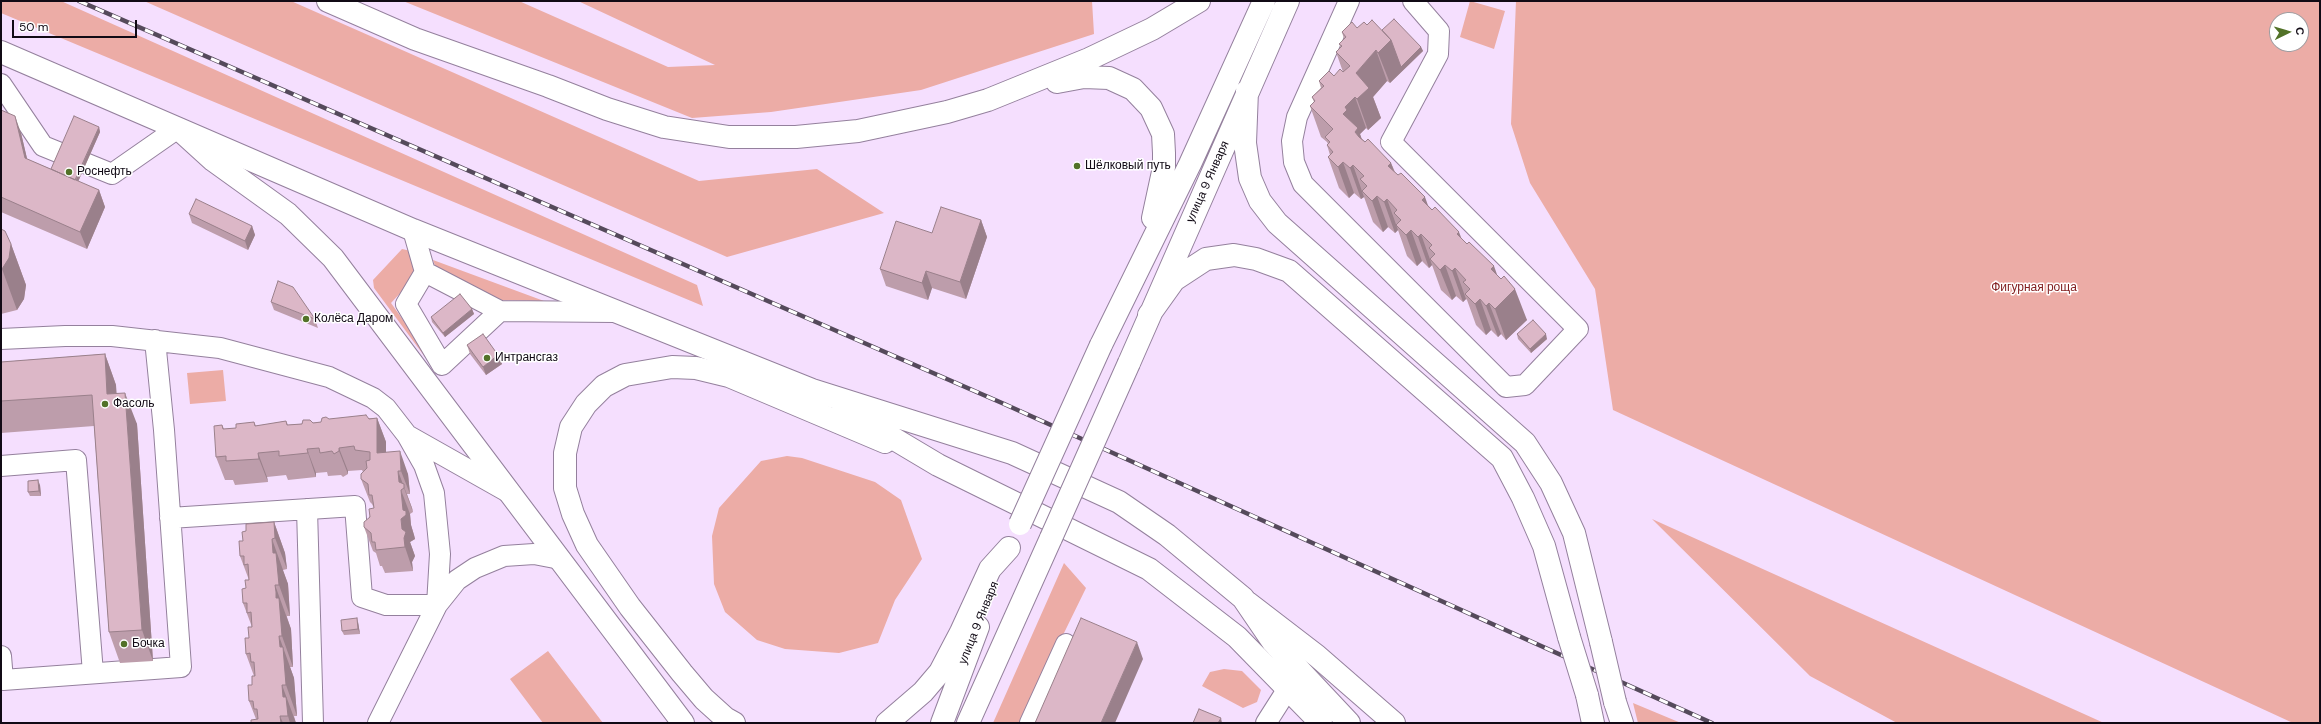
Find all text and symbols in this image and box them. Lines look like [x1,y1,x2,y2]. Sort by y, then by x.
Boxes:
scale bar [14,12,139,38]
north arrow [2269,12,2309,52]
text: 50 m [19,19,48,35]
text: С [2293,26,2307,36]
street label: улица 9 Января [1183,139,1233,225]
place label: Шёлковый путь [1085,159,1171,173]
marker: Шёлковый путь [1072,161,1082,171]
place label: Роснефть [77,165,132,179]
marker: Роснефть [64,167,74,177]
park label: Фигурная роща [1991,281,2077,295]
place label: Колёса Даром [314,312,393,326]
marker: Колёса Даром [301,314,311,324]
place label: Интрансгаз [495,351,558,365]
marker: Интрансгаз [482,353,492,363]
place label: Фасоль [113,397,155,411]
marker: Фасоль [100,399,110,409]
street label: улица 9 Января [956,579,1002,667]
place label: Бочка [132,637,165,651]
marker: Бочка [119,639,129,649]

